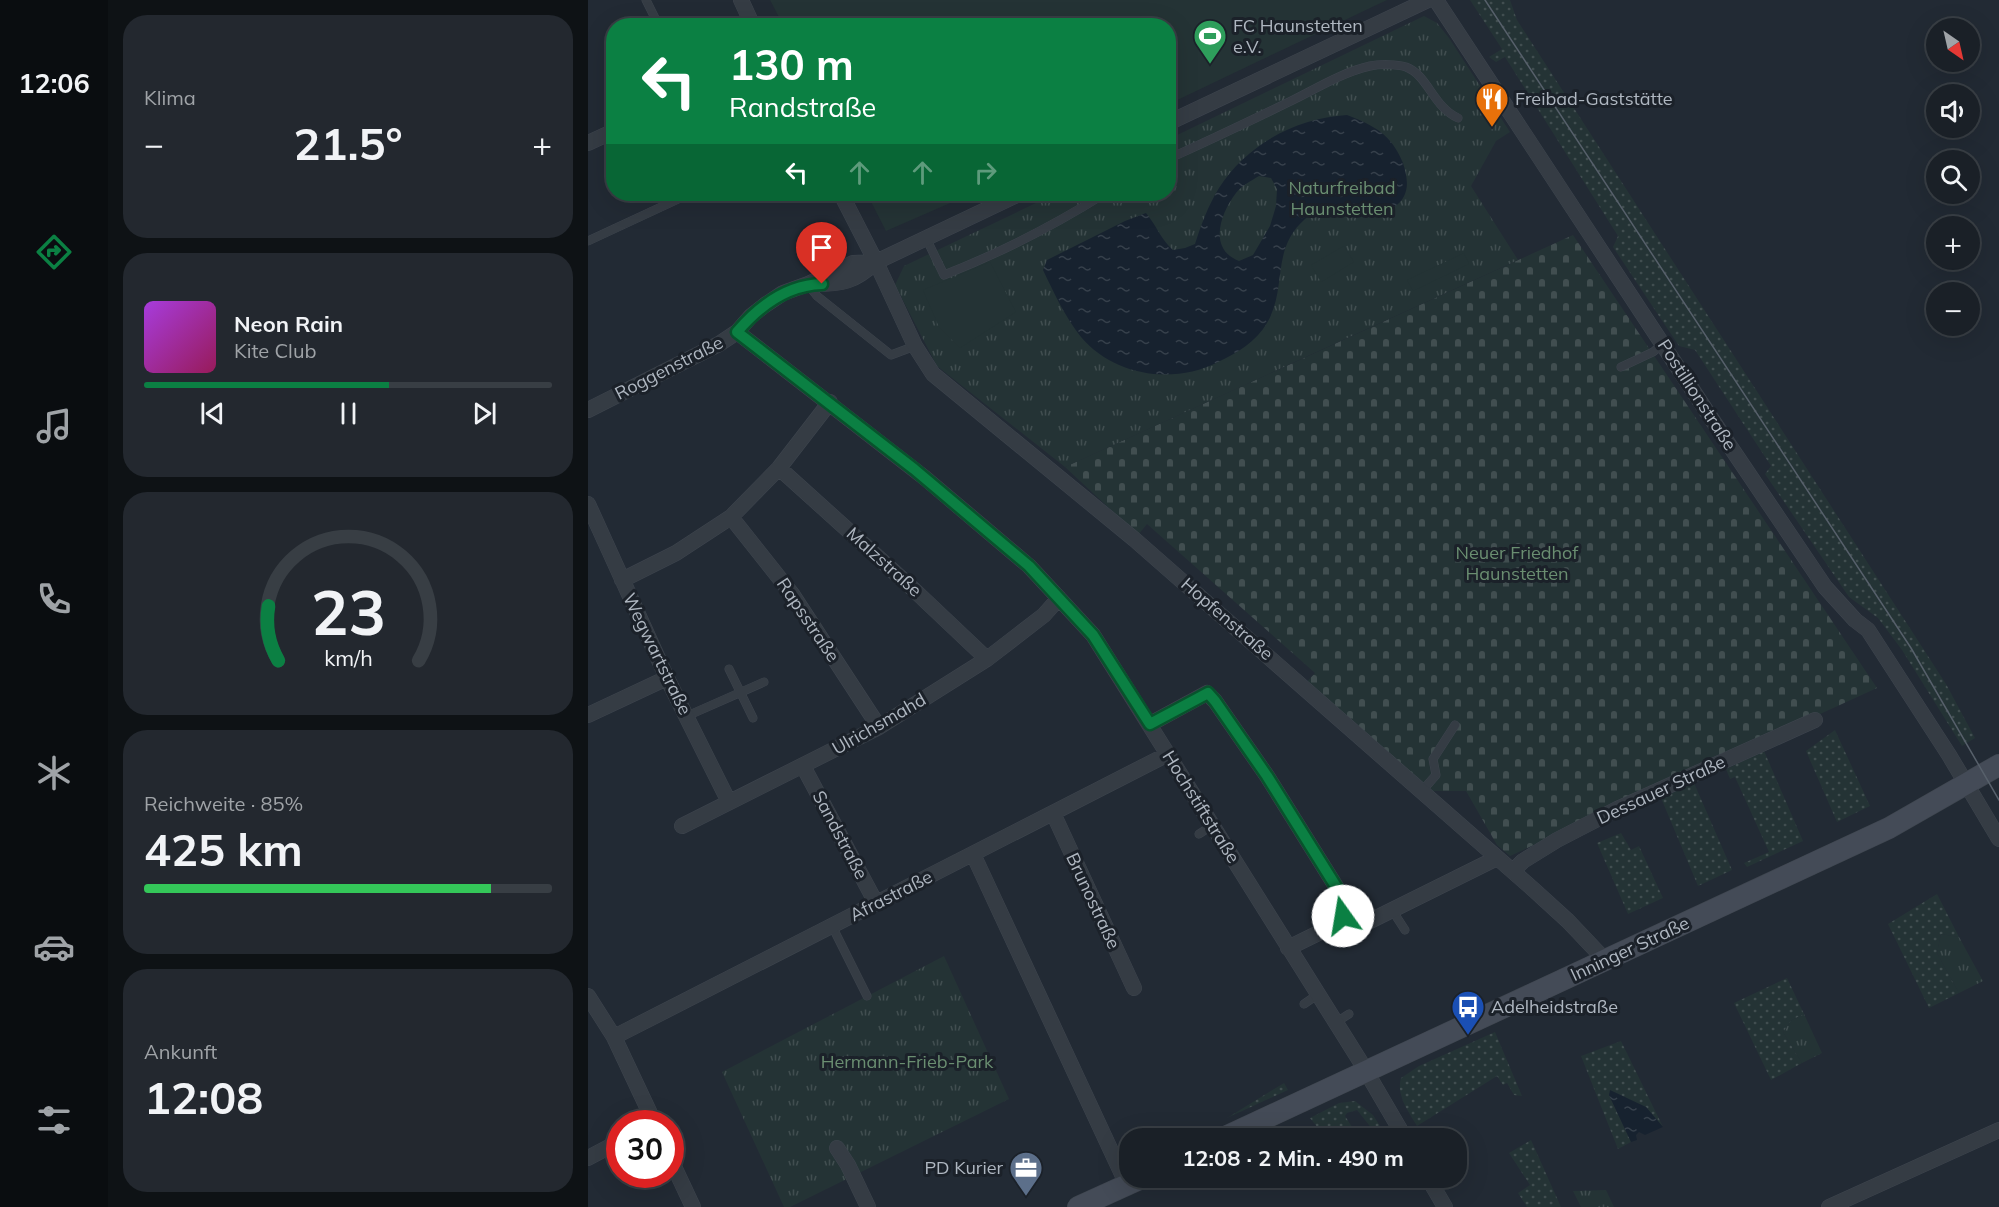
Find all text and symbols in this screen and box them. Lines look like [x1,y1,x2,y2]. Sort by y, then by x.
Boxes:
place label: FC Haunstetten e.V. [1233,14,1363,58]
sports icon: FC Haunstetten e.V. [1192,18,1228,65]
north arrow [1926,18,1980,72]
map controls [1926,18,1980,336]
text: 130 m [729,38,854,91]
icon: left [630,42,708,120]
text: 12:06 [18,66,90,100]
restaurant icon: Freibad-Gaststätte [1474,81,1510,128]
button: sound [1926,84,1980,138]
text: Klima [144,85,196,110]
place label: Freibad-Gaststätte [1515,87,1673,110]
text: Randstraße [729,90,876,124]
text: 21.5° [293,115,403,171]
text: − [144,123,164,164]
text: + [532,123,552,164]
button: search [1926,150,1980,204]
icon: left [780,156,813,189]
icon: ahead [843,156,876,189]
icon: ahead [906,156,939,189]
icon: right [969,156,1002,189]
park label: Naturfreibad Haunstetten [1289,176,1395,220]
button: + [1926,216,1980,270]
pin [796,222,847,284]
icon: directions [33,231,75,273]
icon: arrive [805,231,838,264]
button: − [1926,282,1980,336]
text: Neon Rain [234,310,343,338]
street label: Roggenstraße [611,330,727,405]
street label: Postillionstraße [1653,335,1742,455]
text: Kite Club [234,338,316,363]
icon: previous [196,397,229,430]
icon: pause [332,397,365,430]
icon: next [468,397,501,430]
icon: music [33,405,75,447]
street label: Malzstraße [842,522,927,601]
park label: Neuer Friedhof Haunstetten [1456,541,1579,585]
text: 23 [311,572,385,651]
street label: Hopfenstraße [1177,572,1278,665]
street label: Rapsstraße [772,573,845,666]
icon: phone [33,578,75,620]
street label: Wegwartstraße [618,589,697,718]
text: km/h [324,644,372,671]
street label: Ulrichsmahd [828,687,930,760]
street label: Hochstiftstraße [1158,746,1245,867]
street label: Dessauer Straße [1593,750,1729,829]
icon: climate [33,752,75,794]
street label: Sandstraße [808,787,873,883]
text: Reichweite · 85% [144,791,303,816]
text: 425 km [144,821,303,877]
street label: Brunostraße [1061,849,1126,953]
street label: Afrastraße [845,865,936,926]
position arrow [1311,884,1375,948]
street label: Inninger Straße [1567,911,1693,986]
icon: car [33,926,75,968]
bus stop icon: Adelheidstraße [1450,989,1486,1036]
place label: Adelheidstraße [1491,995,1618,1018]
text: Ankunft [144,1039,217,1064]
park label: Hermann-Frieb-Park [821,1050,994,1073]
text: 12:08 [144,1069,263,1125]
icon: filters [33,1099,75,1141]
speed limit sign: 30 [606,1110,684,1188]
text: 12:08 · 2 Min. · 490 m [1182,1144,1404,1172]
office icon: PD Kurier [1008,1150,1044,1197]
place label: PD Kurier [924,1156,1003,1179]

